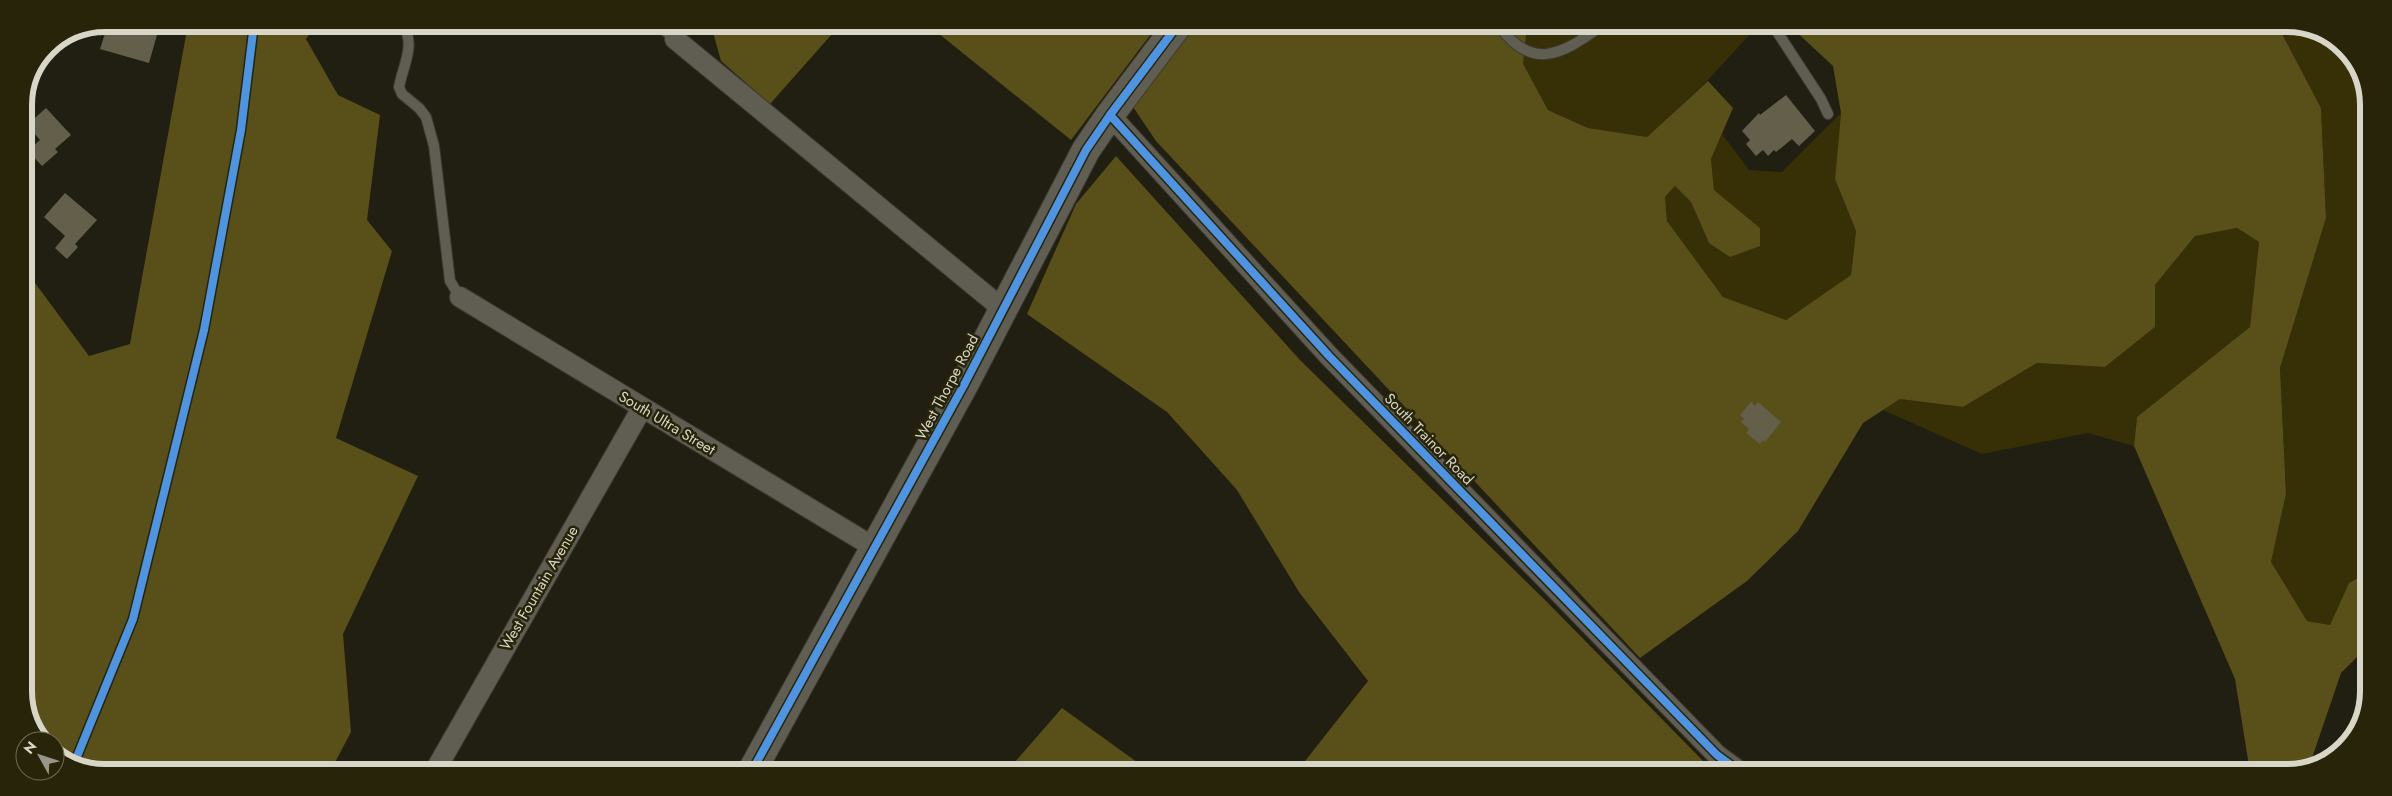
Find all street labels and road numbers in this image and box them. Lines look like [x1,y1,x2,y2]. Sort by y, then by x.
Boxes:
street label: West Thorpe Road [910,330,984,444]
street label: South Ultra Street [614,385,720,461]
street label: South Trainor Road [1379,388,1479,490]
street label: West Fountain Avenue [494,521,584,654]

